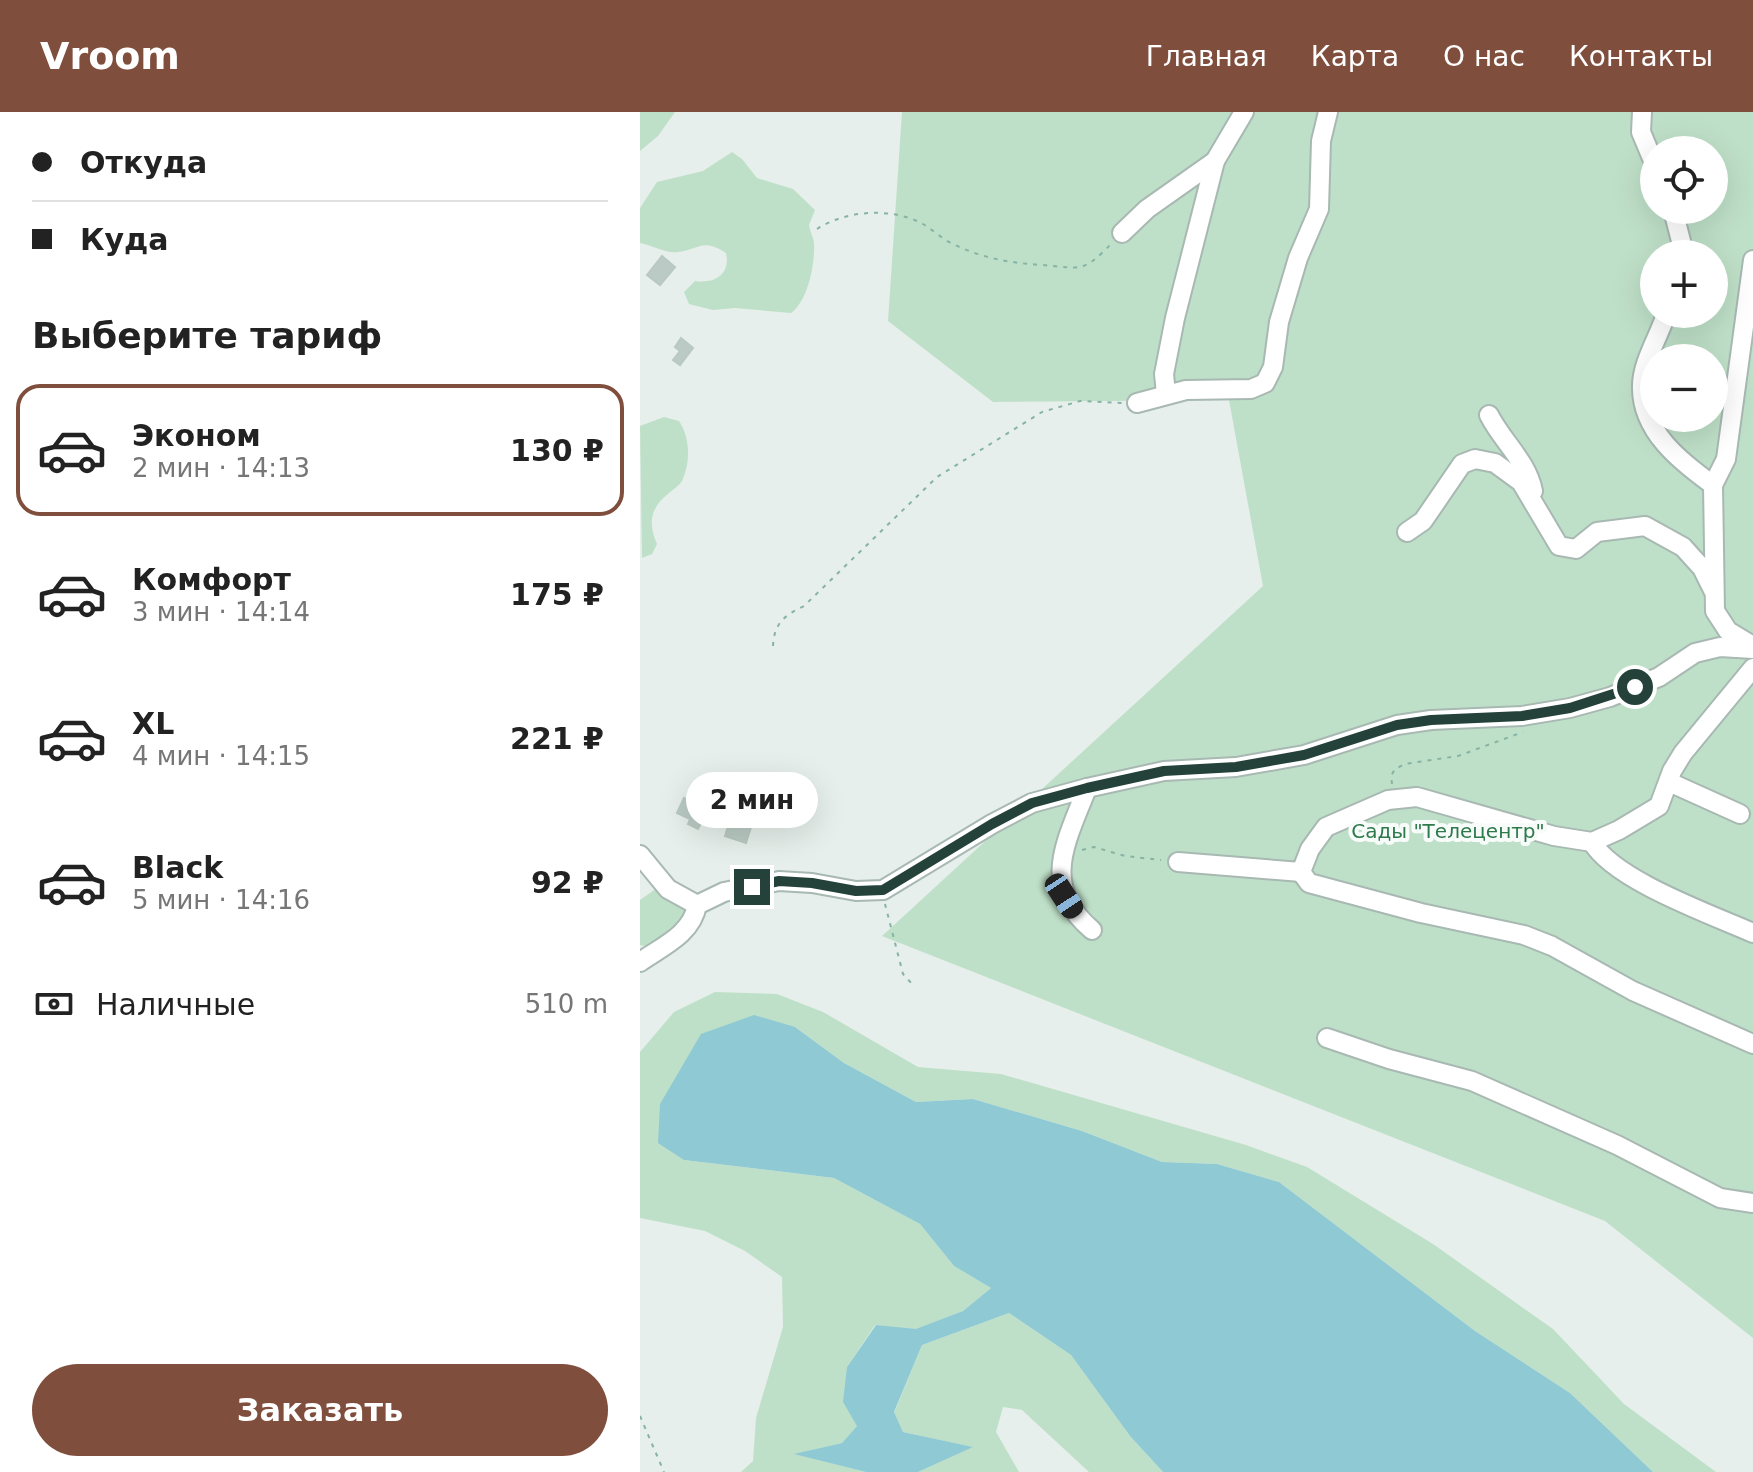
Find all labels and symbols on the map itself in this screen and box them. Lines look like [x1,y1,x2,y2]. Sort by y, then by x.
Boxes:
route start [1617,669,1653,705]
callout: 2 мин [686,771,818,827]
park label: Сады "Телецентр" [1351,819,1545,843]
route end [734,869,770,905]
car [1041,869,1087,923]

